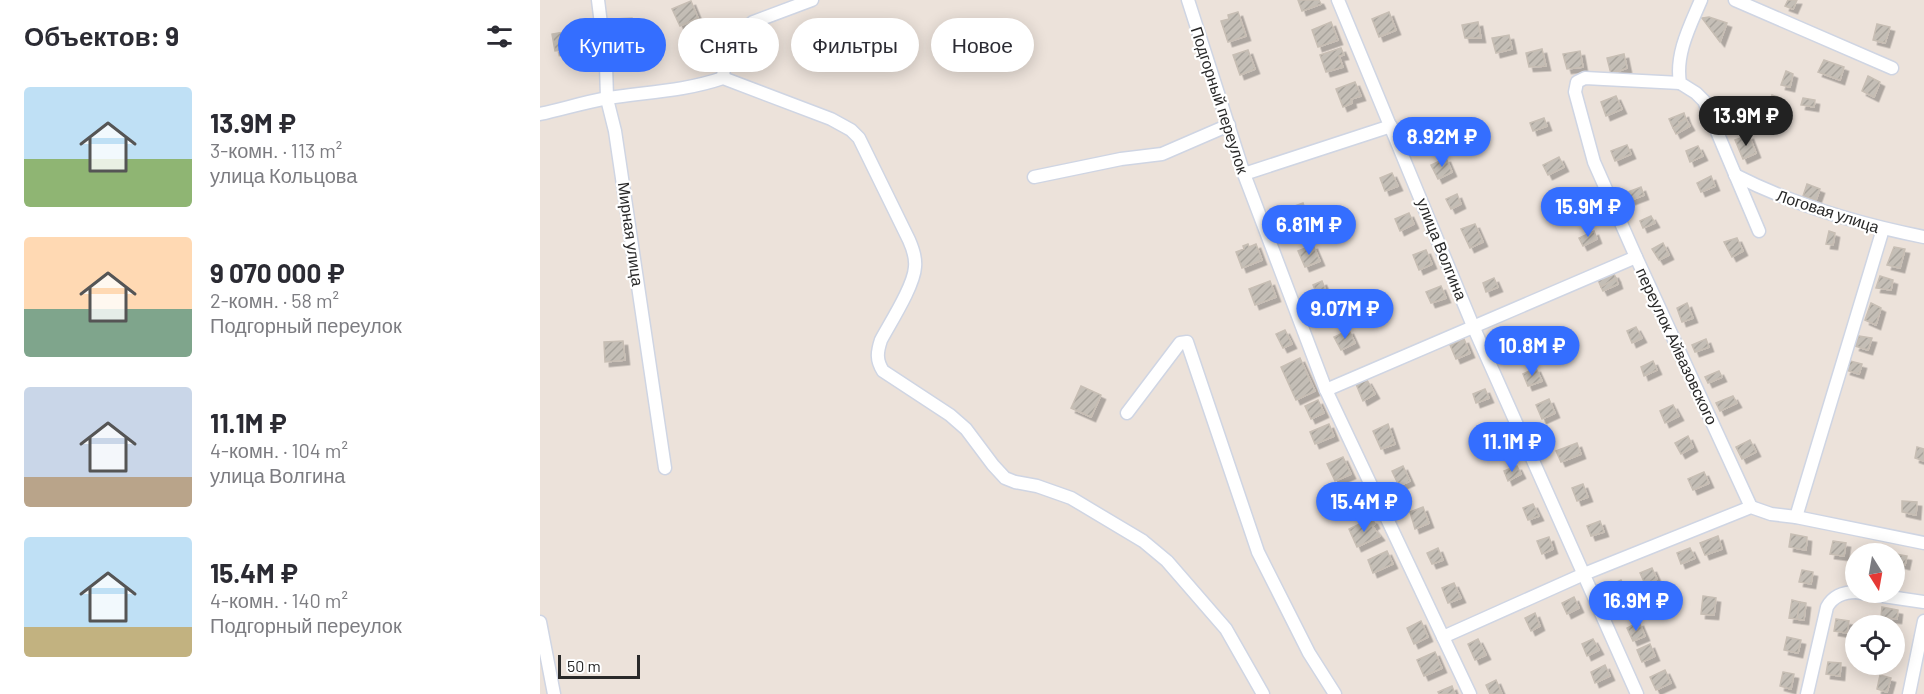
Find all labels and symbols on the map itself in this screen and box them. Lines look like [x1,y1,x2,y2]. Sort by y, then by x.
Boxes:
street label: Подгорный переулок [1188,24,1254,177]
pin: 13.9M ₽ [1691,96,1801,147]
pin: 8.92M ₽ [1387,117,1497,168]
street label: Мирная улица [615,181,648,287]
street label: Логовая улица [1774,185,1882,236]
pin: 15.9M ₽ [1533,187,1643,238]
street label: улица Волгина [1413,195,1472,303]
pin: 6.81M ₽ [1254,205,1364,256]
street label: переулок Айвазовского [1633,264,1722,427]
pin: 9.07M ₽ [1290,289,1400,340]
pin: 10.8M ₽ [1477,326,1587,377]
pin: 11.1M ₽ [1457,422,1567,473]
pin: 15.4M ₽ [1309,482,1419,533]
north arrow [1845,543,1905,603]
pin: 16.9M ₽ [1581,581,1691,632]
scale bar [558,652,640,680]

